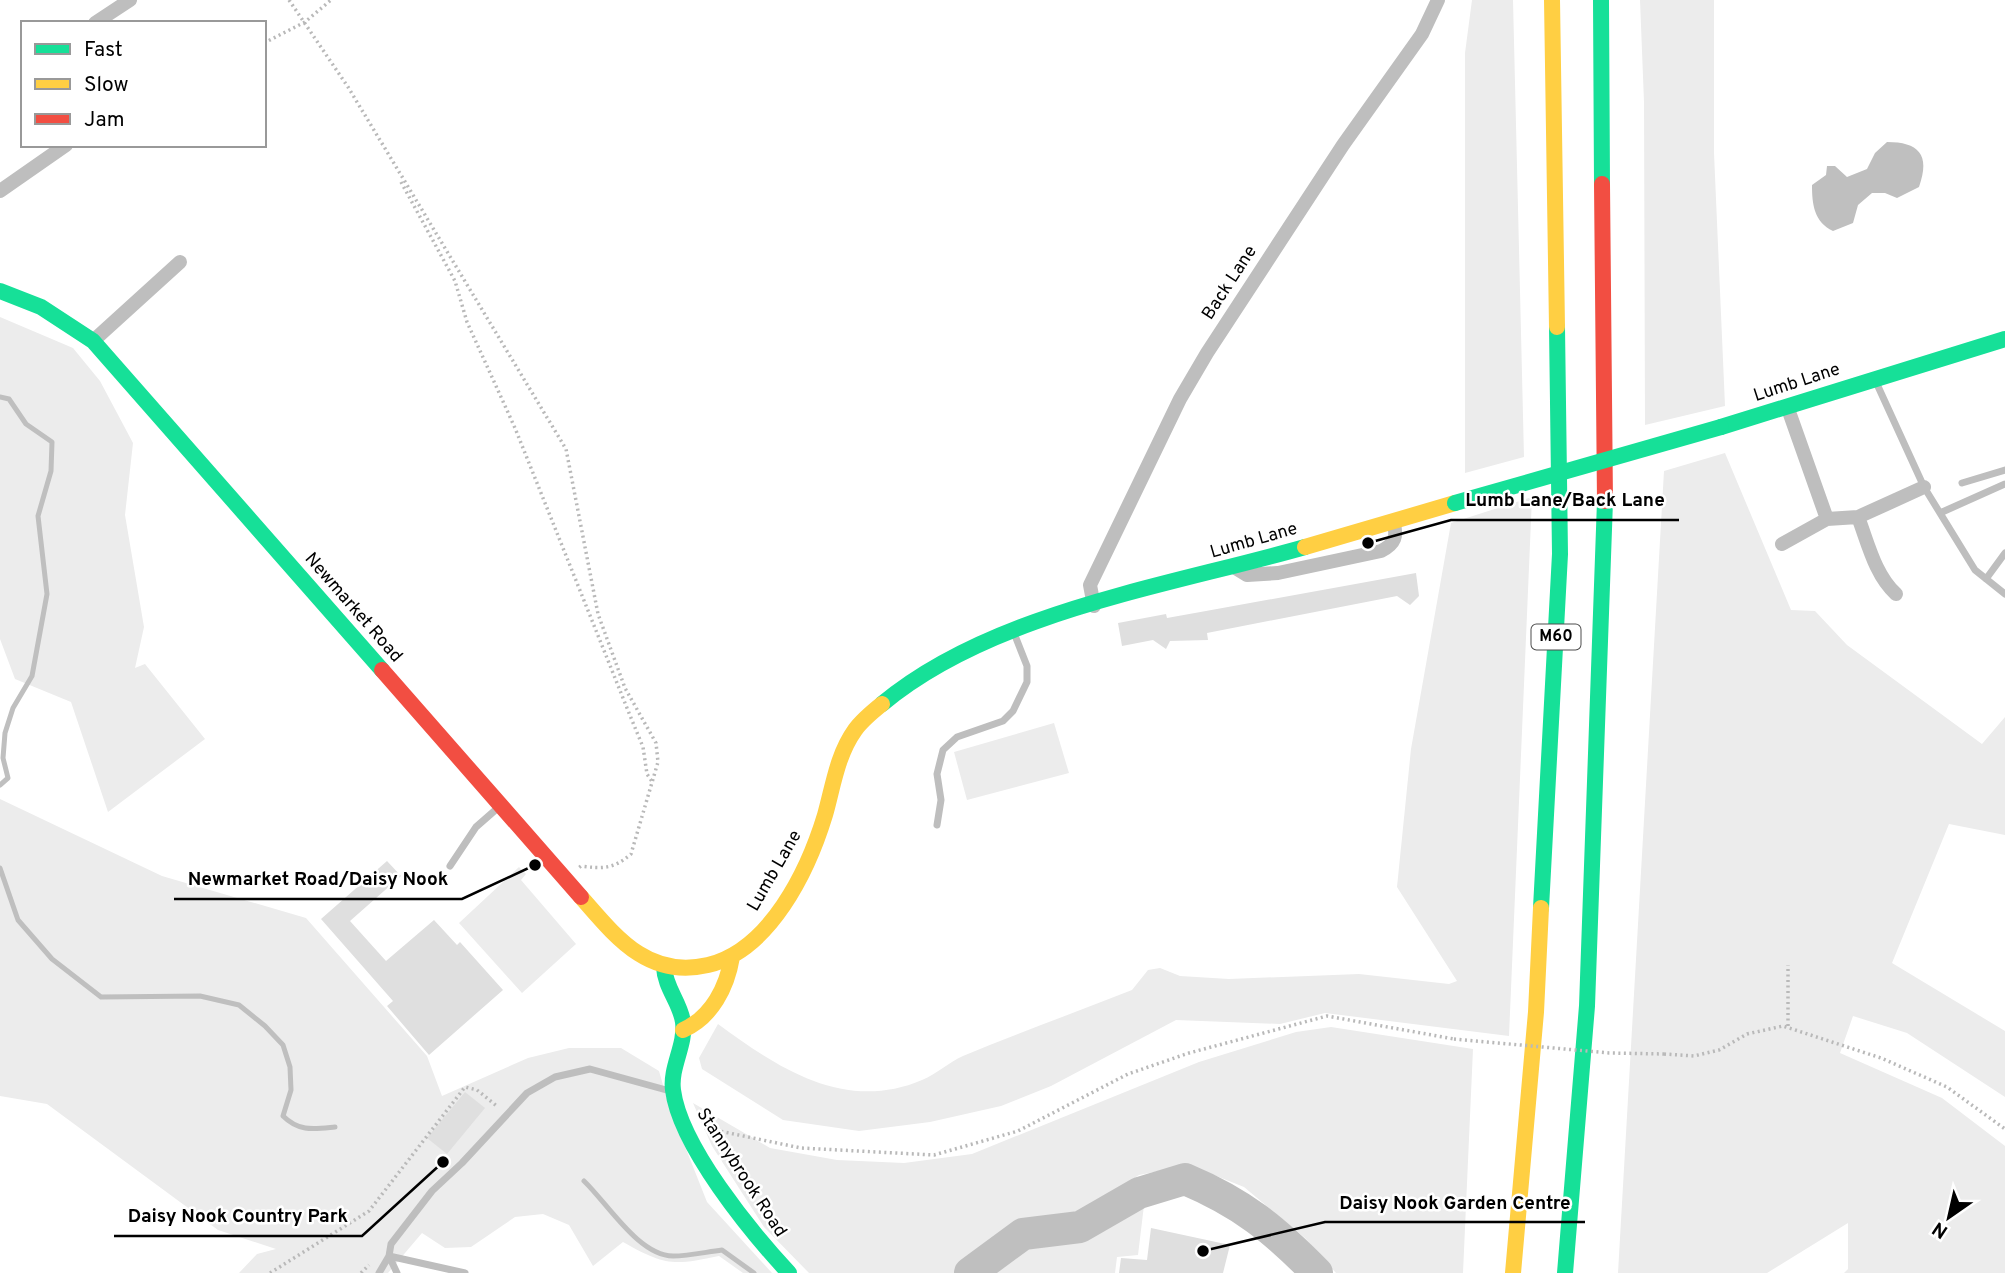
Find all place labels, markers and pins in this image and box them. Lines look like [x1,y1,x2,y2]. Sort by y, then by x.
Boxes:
callout: Lumb Lane/Back Lane [1451,480,1679,520]
callout: Newmarket Road/Daisy Nook [174,859,462,899]
callout: Daisy Nook Garden Centre [1325,1182,1585,1222]
callout: Daisy Nook Country Park [114,1196,362,1236]

